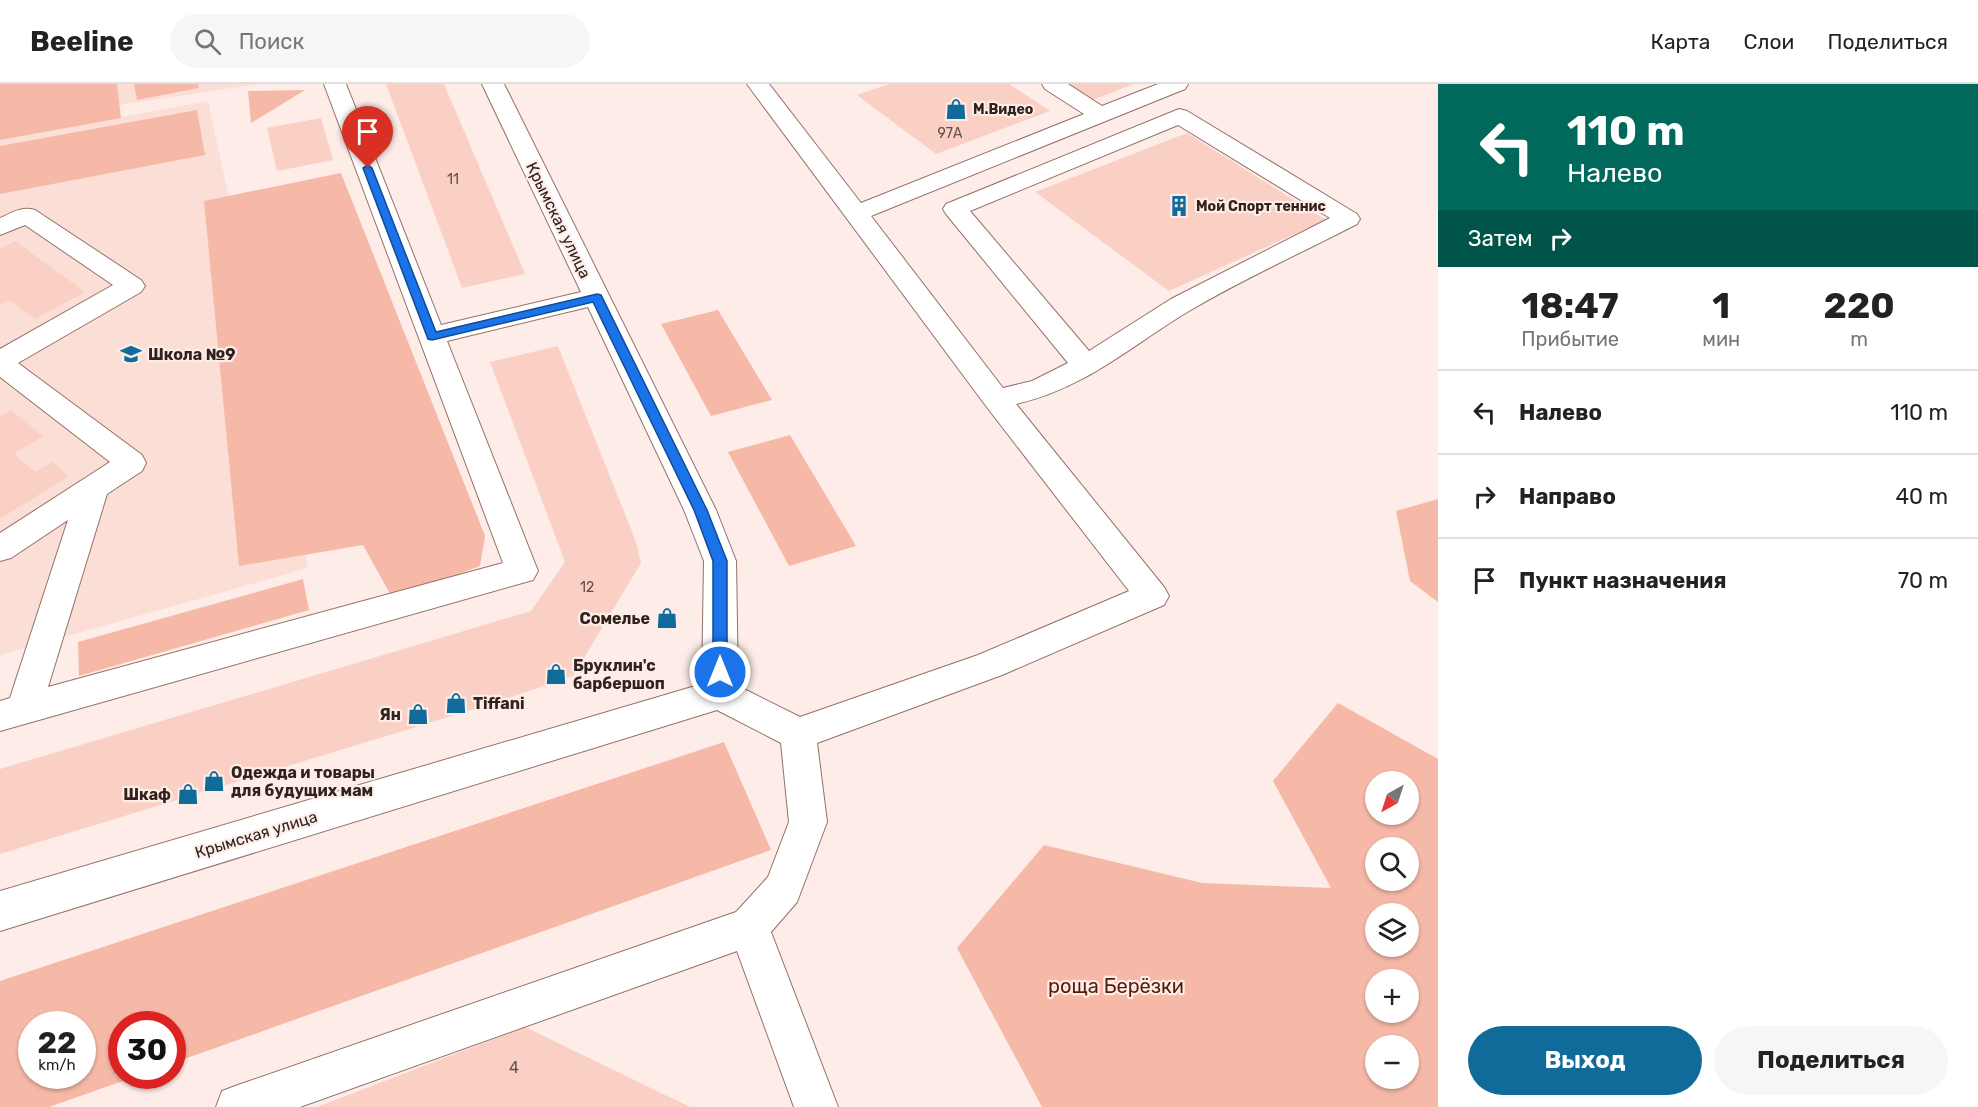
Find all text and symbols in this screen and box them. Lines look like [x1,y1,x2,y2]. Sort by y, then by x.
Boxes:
search box [170,14,590,68]
text: Beeline [30,25,134,58]
icon: search [191,25,224,58]
text: Поиск [239,28,304,55]
text: Карта [1650,29,1710,54]
text: Слои [1743,29,1794,54]
text: Поделиться [1827,29,1948,54]
shop icon: М.Видео [944,97,968,121]
place label: М.Видео [973,101,1033,118]
pin [342,106,393,168]
text: 110 m [1567,106,1685,156]
icon: left [1468,108,1546,186]
icon: arrive [351,115,384,148]
house number: 97А [938,125,963,142]
text: Налево [1567,157,1663,189]
street label: Крымская улица [522,159,595,281]
house number: 11 [447,171,459,188]
building icon: Мой Спорт теннис [1167,194,1191,218]
place label: Мой Спорт теннис [1196,198,1326,215]
icon: right [1544,222,1577,255]
text: Затем [1468,225,1532,252]
text: 18:47 [1522,284,1619,327]
text: 1 [1712,284,1730,327]
text: 220 [1823,284,1895,327]
text: Прибытие [1521,327,1619,351]
text: мин [1702,327,1740,351]
text: m [1850,327,1868,351]
school or university icon: Школа №9 [119,342,143,366]
place label: Школа №9 [148,345,235,364]
icon: left [1468,396,1501,429]
text: Налево [1519,399,1602,426]
text: 110 m [1890,399,1948,426]
icon: right [1468,480,1501,513]
text: Направо [1519,483,1616,510]
text: 40 m [1895,483,1948,510]
icon: arrive [1468,564,1501,597]
text: Пункт назначения [1519,567,1727,594]
text: 70 m [1898,567,1948,594]
house number: 12 [580,579,594,596]
shop icon: Сомелье [655,606,679,630]
place label: Сомелье [580,609,650,628]
position arrow [688,640,752,704]
place label: Бруклин'с барбершоп [573,656,665,693]
shop icon: Бруклин'с барбершоп [544,662,568,686]
shop icon: Tiffani [444,691,468,715]
place label: Tiffani [473,694,525,713]
shop icon: Ян [406,702,430,726]
place label: Ян [380,705,401,724]
place label: Одежда и товары для будущих мам [231,763,375,800]
shop icon: Одежда и товары для будущих мам [202,769,226,793]
north arrow [1365,771,1419,825]
map controls [1365,771,1419,1089]
shop icon: Шкаф [176,782,200,806]
place label: Шкаф [123,785,171,804]
street label: Крымская улица [193,807,320,862]
button: search [1365,837,1419,891]
button: layers [1365,903,1419,957]
button: + [1365,969,1419,1023]
park label: роща Берёзки [1048,974,1184,998]
speed limit sign: 30 [108,1011,186,1089]
text: 22 [38,1025,77,1061]
button: Выход [1468,1026,1702,1095]
button: Поделиться [1714,1026,1948,1095]
button: − [1365,1035,1419,1089]
text: km/h [38,1056,76,1074]
house number: 4 [509,1058,519,1077]

